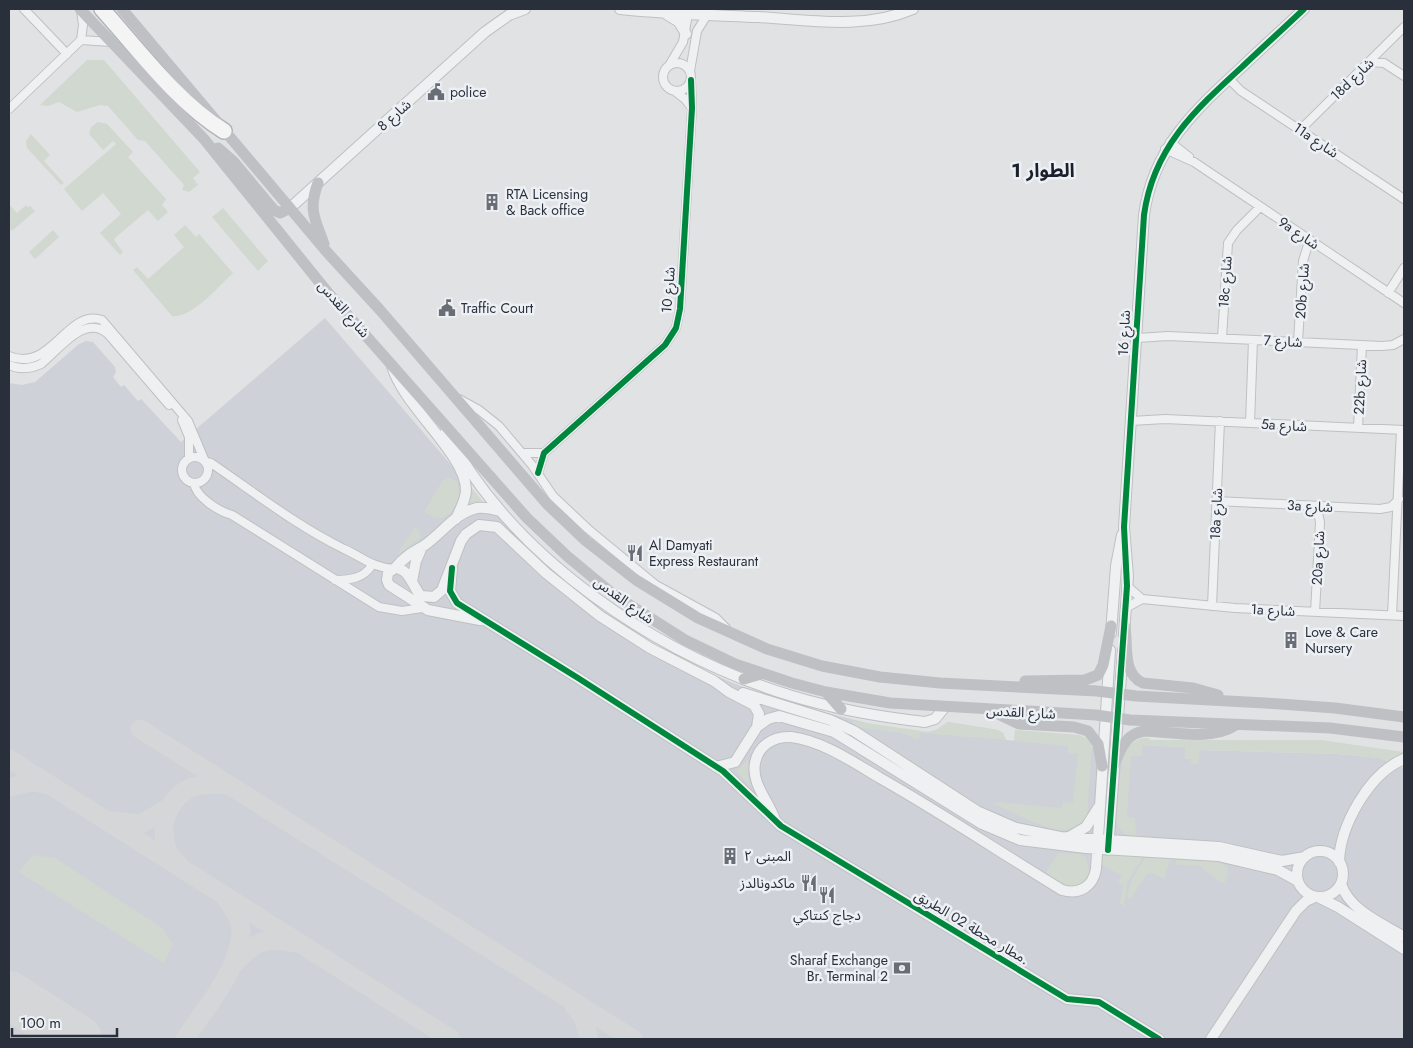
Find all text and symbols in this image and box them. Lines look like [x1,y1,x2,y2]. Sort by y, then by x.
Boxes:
street label: 18d شارع [1326,53,1379,105]
public building icon: police [426,82,446,102]
place label: police [450,82,486,102]
street label: شارع 8 [373,94,416,136]
street label: 11a شارع [1289,117,1343,163]
district label: الطوار 1 [1011,157,1075,184]
place label: RTA Licensing & Back office [506,184,588,220]
building icon: RTA Licensing & Back office [482,192,502,212]
street label: 9a شارع [1274,212,1324,255]
street label: 18c شارع [1213,255,1238,309]
street label: 20b شارع [1290,262,1315,320]
street label: شارع 10 [656,266,681,314]
street label: شارع القدس [313,276,374,343]
public building icon: Traffic Court [437,298,457,318]
place label: Traffic Court [461,298,534,318]
street label: شارع 16 [1113,310,1136,356]
street label: شارع 7 [1263,330,1303,353]
street label: 22b شارع [1349,359,1372,415]
street label: 5a شارع [1260,414,1308,437]
street label: 18a شارع [1205,487,1228,541]
street label: 3a شارع [1287,495,1333,518]
street label: 20a شارع [1307,530,1330,586]
place label: Al Damyati Express Restaurant [649,535,759,571]
restaurant icon: Al Damyati Express Restaurant [625,543,645,563]
street label: شارع القدس [589,571,658,629]
street label: 1a شارع [1250,599,1296,622]
place label: Love & Care Nursery [1305,622,1378,658]
building icon: Love & Care Nursery [1281,630,1301,650]
street label: شارع القدس [986,700,1056,725]
building icon: المبنى ٢ [720,846,740,866]
place label: المبنى ٢ [744,846,791,866]
place label: ماكدونالدز [739,873,795,893]
restaurant icon: ماكدونالدز [799,873,819,893]
restaurant icon: دجاج كنتاكي [817,885,837,905]
street label: مطار محطة 02 الطريق. [911,885,1033,969]
place label: دجاج كنتاكي [793,905,861,926]
place label: Sharaf Exchange Br. Terminal 2 [790,950,888,986]
bank icon: Sharaf Exchange Br. Terminal 2 [892,958,912,978]
scale bar [12,1006,118,1038]
text: 100 m [20,1012,61,1034]

